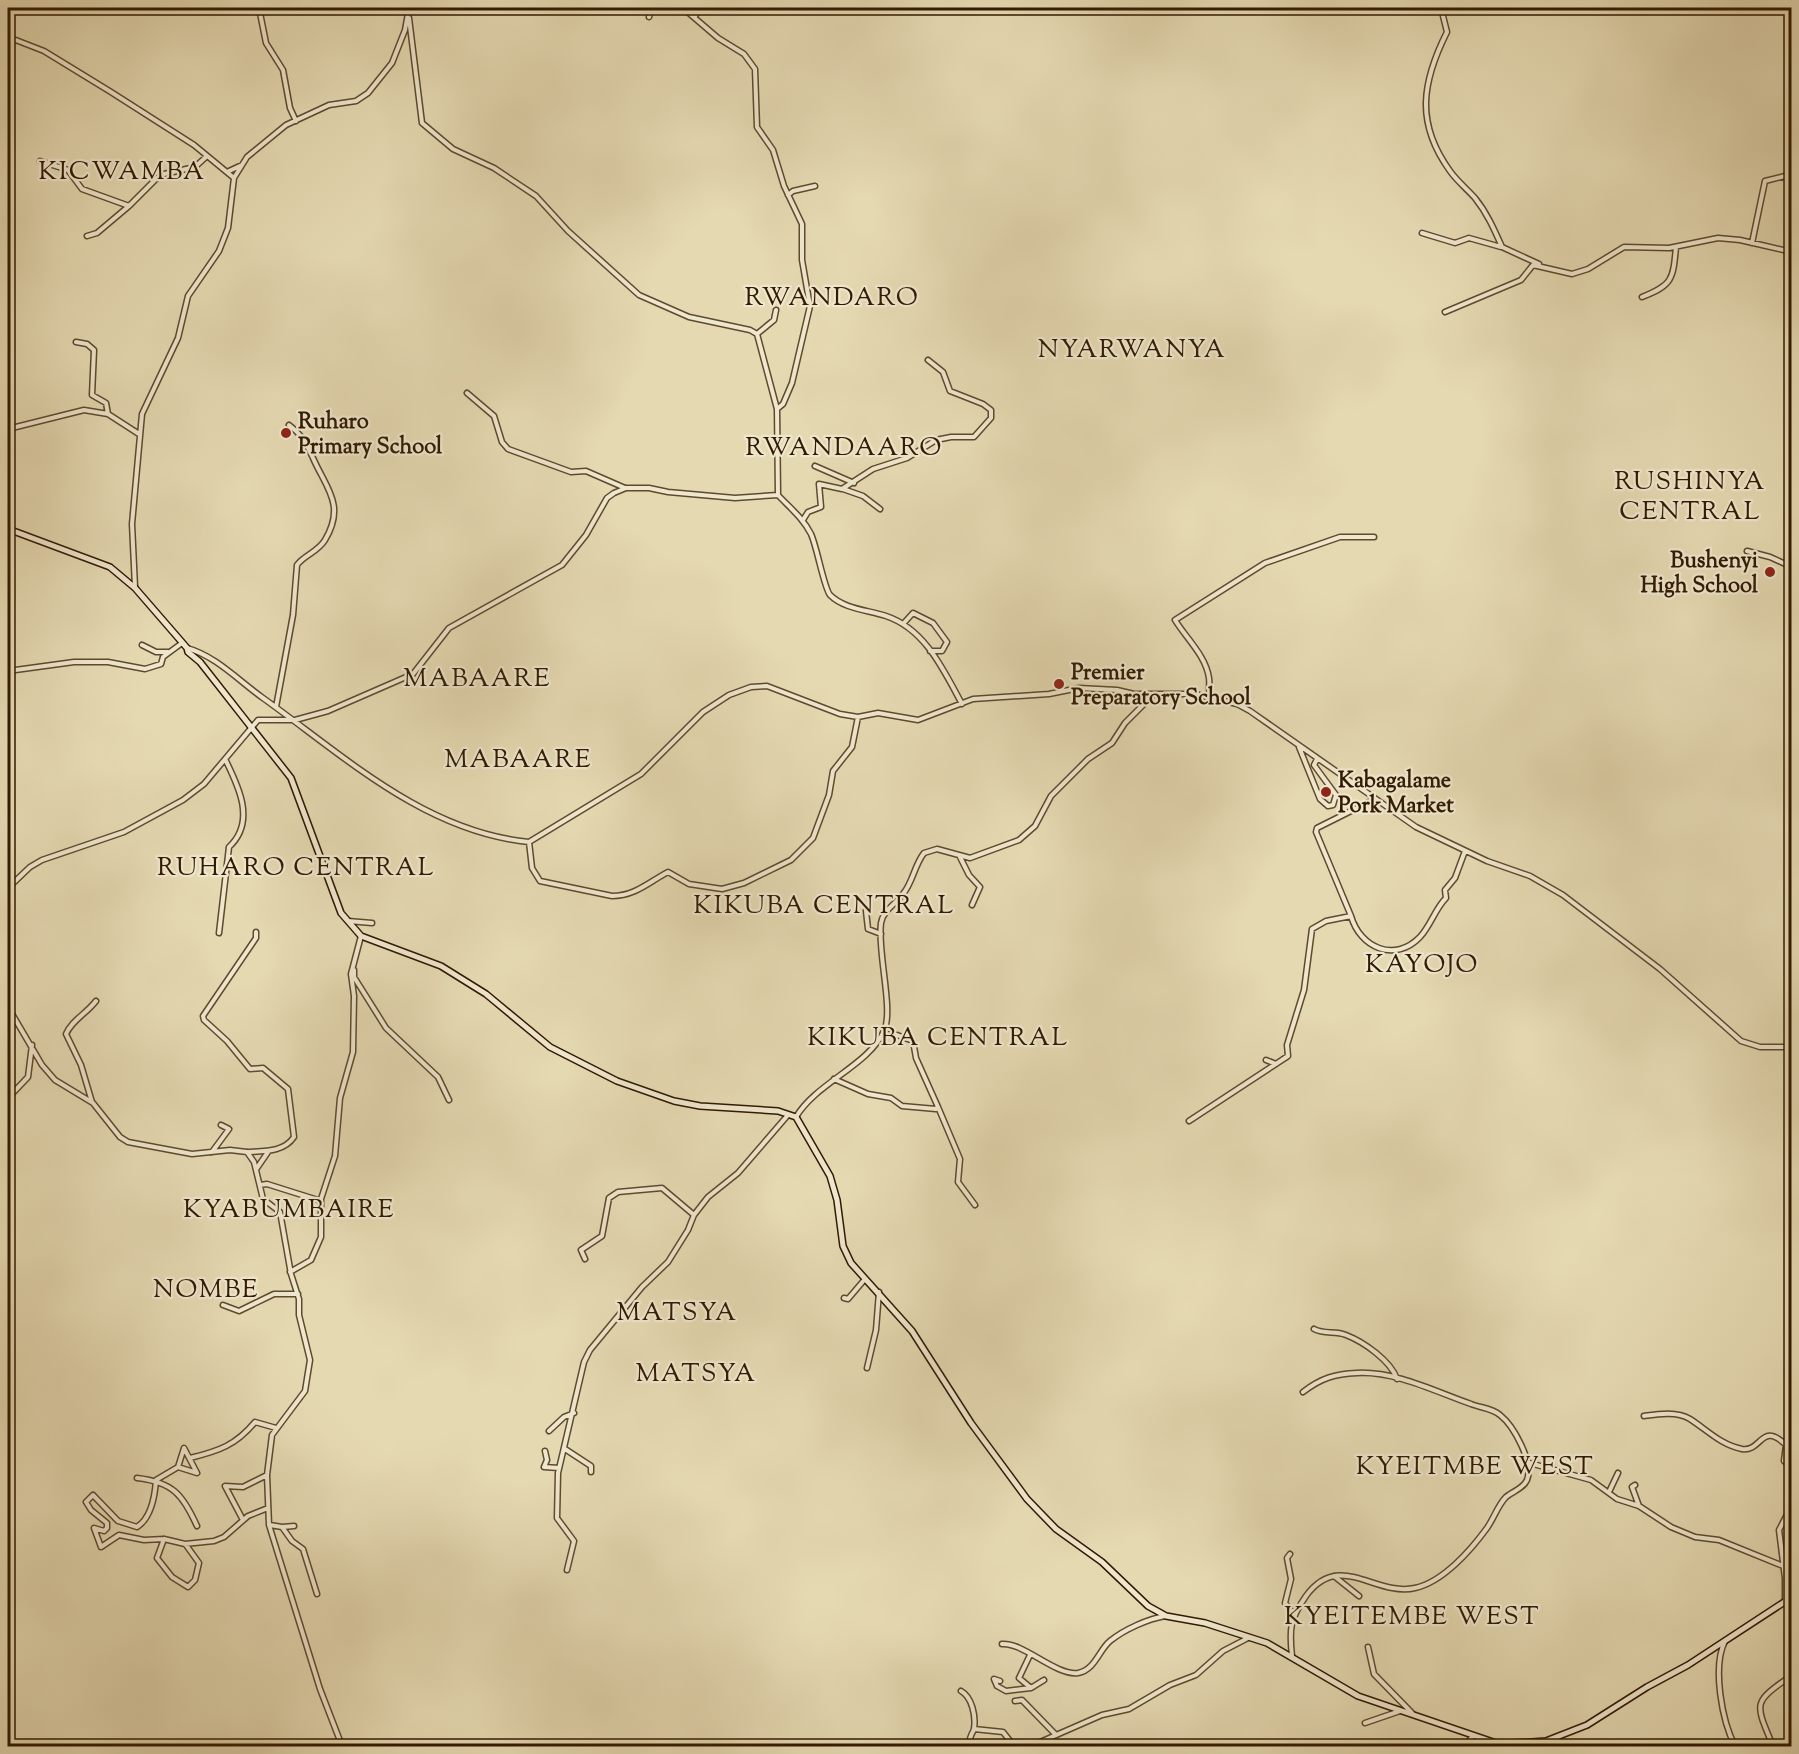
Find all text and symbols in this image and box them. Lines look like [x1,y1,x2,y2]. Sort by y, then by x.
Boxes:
district label: KICWAMBA [38,154,206,191]
district label: RWANDARO [744,280,920,317]
district label: NYARWANYA [1038,332,1226,369]
place label: Ruharo Primary School [298,407,443,464]
marker: Ruharo Primary School [279,426,293,440]
district label: RWANDAARO [745,430,943,467]
district label: RUSHINYA CENTRAL [1614,464,1766,531]
place label: Bushenyi High School [1640,546,1759,603]
marker: Bushenyi High School [1763,565,1777,579]
place label: Premier Preparatory School [1071,658,1252,715]
district label: MABAARE [403,661,551,698]
marker: Premier Preparatory School [1052,677,1066,691]
district label: MABAARE [444,742,592,779]
place label: Kabagalame Pork Market [1338,766,1454,823]
marker: Kabagalame Pork Market [1319,785,1333,799]
district label: RUHARO CENTRAL [157,850,435,887]
district label: KIKUBA CENTRAL [693,888,955,925]
district label: KAYOJO [1365,947,1479,984]
district label: KIKUBA CENTRAL [807,1020,1069,1057]
district label: KYABUMBAIRE [183,1192,395,1229]
district label: NOMBE [153,1272,259,1309]
district label: MATSYA [616,1295,738,1332]
district label: MATSYA [635,1356,757,1393]
district label: KYEITMBE WEST [1356,1449,1594,1486]
district label: KYEITEMBE WEST [1284,1599,1540,1636]

